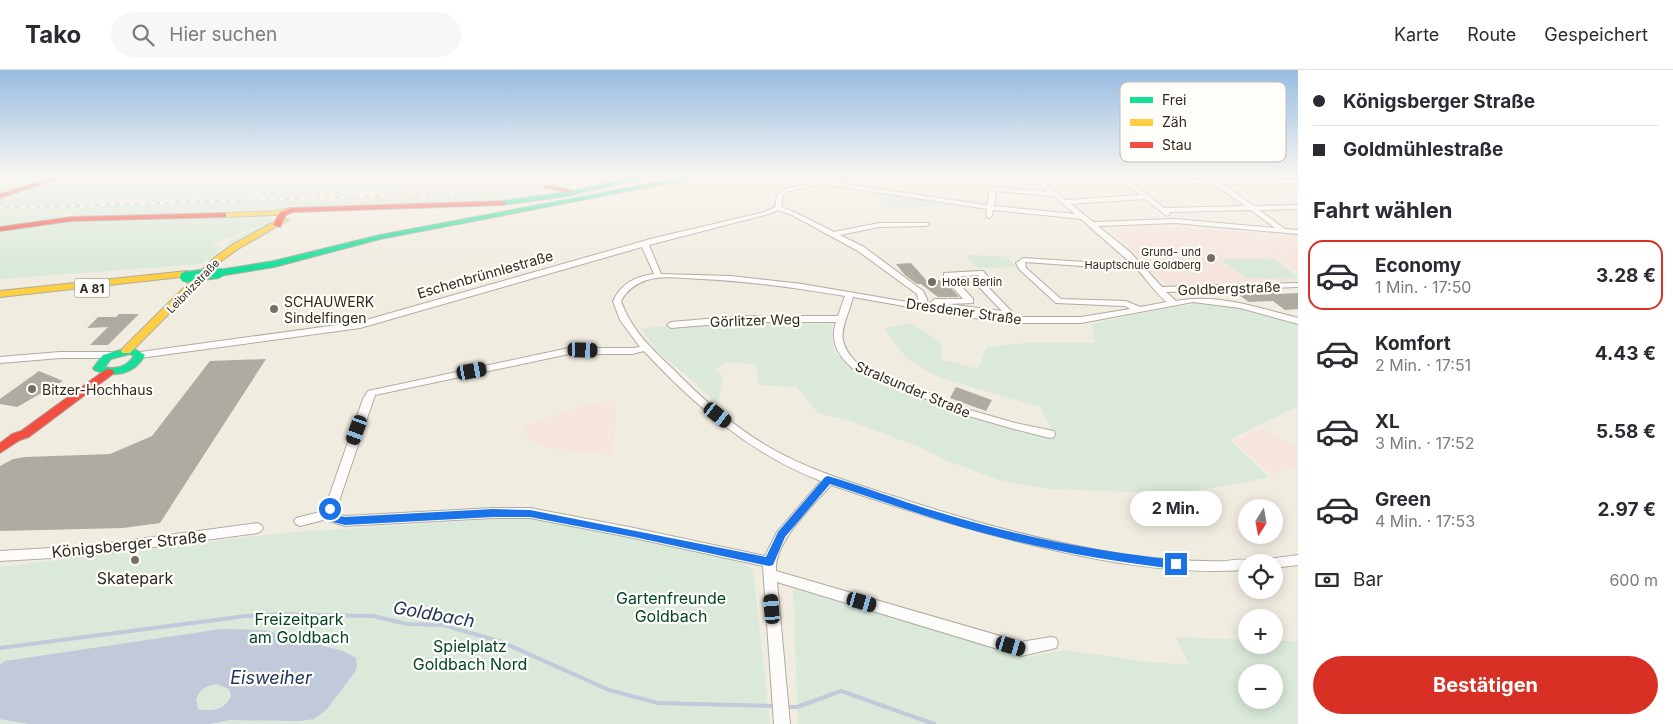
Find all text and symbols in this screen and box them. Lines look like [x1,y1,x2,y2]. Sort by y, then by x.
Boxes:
search box [111,12,461,57]
text: Tako [25,20,81,49]
icon: search [129,21,157,49]
text: Hier suchen [169,23,277,46]
text: Karte [1394,24,1439,45]
text: Route [1467,24,1516,45]
text: Gespeichert [1544,24,1648,45]
legend [1120,82,1286,162]
text: Königsberger Straße [1343,90,1535,113]
text: Frei [1162,91,1186,108]
text: Zäh [1162,113,1187,130]
text: Stau [1162,136,1192,153]
text: Goldmühlestraße [1343,138,1503,161]
text: Fahrt wählen [1313,197,1453,223]
place label: Grund- und Hauptschule Goldberg [1085,245,1201,272]
street label: Eschenbrünnlestraße [415,246,555,302]
marker: Grund- und Hauptschule Goldberg [1205,252,1217,264]
icon: car [1315,253,1360,298]
text: Economy [1375,254,1461,277]
street label: Leibnizstraße [164,256,222,316]
text: 3.28 € [1596,264,1656,287]
place label: Hotel Berlin [942,275,1002,289]
marker: Hotel Berlin [926,276,938,288]
text: 1 Min. · 17:50 [1375,277,1471,297]
road number: A 81 [74,278,110,298]
street label: Goldbergstraße [1177,278,1281,298]
place label: SCHAUWERK Sindelfingen [284,293,375,326]
street label: Dresdener Straße [905,294,1023,328]
marker: SCHAUWERK Sindelfingen [268,303,280,315]
street label: Görlitzer Weg [710,310,800,330]
icon: car [1315,331,1360,376]
text: Komfort [1375,332,1451,355]
car [567,342,598,358]
text: 4.43 € [1595,342,1656,365]
text: 2 Min. · 17:51 [1375,355,1471,375]
street label: Stralsunder Straße [853,357,973,421]
car [455,361,488,381]
place label: Bitzer-Hochhaus [42,381,153,398]
marker: Bitzer-Hochhaus [26,383,38,395]
car [701,400,734,430]
icon: car [1315,409,1360,454]
text: XL [1375,410,1400,433]
car [344,413,369,447]
text: 5.58 € [1596,420,1656,443]
text: 3 Min. · 17:52 [1375,433,1475,453]
icon: car [1315,487,1360,532]
text: Green [1375,488,1431,511]
callout: 2 Min. [1130,492,1222,526]
route start [319,498,341,520]
text: 2 Min. [1152,498,1200,518]
text: 2.97 € [1597,498,1656,521]
north arrow [1238,499,1282,544]
map controls [1238,499,1283,709]
text: 4 Min. · 17:53 [1375,511,1475,531]
street label: Königsberger Straße [51,526,207,562]
route end [1165,553,1187,575]
marker: Skatepark [129,554,141,566]
button: locate [1238,554,1283,599]
icon: cash [1313,566,1341,594]
place label: Skatepark [97,568,173,588]
text: Bar [1353,568,1383,591]
text: 600 m [1609,570,1658,590]
park label: Gartenfreunde Goldbach [616,588,726,626]
car [845,591,878,613]
car [763,593,780,625]
water label: Goldbach [391,596,477,632]
park label: Freizeitpark am Goldbach [249,609,349,647]
button: + [1238,609,1283,654]
car [994,635,1027,657]
park label: Spielplatz Goldbach Nord [413,636,527,674]
button: Bestätigen [1313,656,1658,714]
button: − [1238,664,1283,709]
water label: Eisweiher [230,667,313,688]

